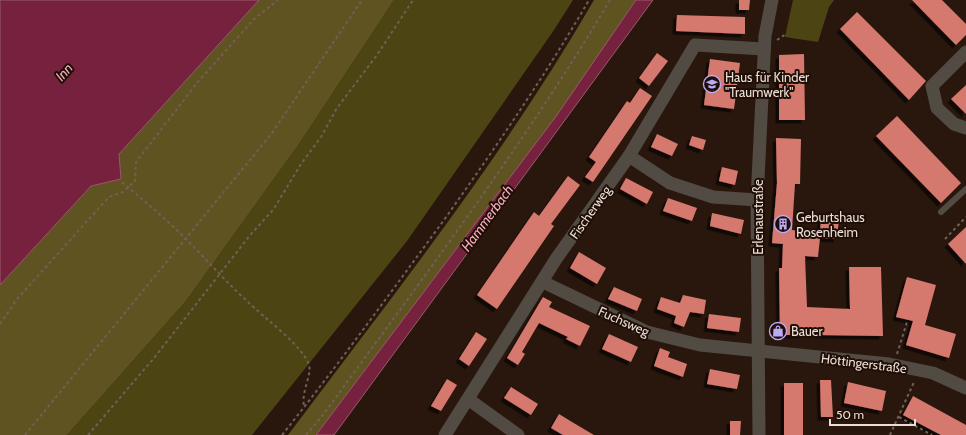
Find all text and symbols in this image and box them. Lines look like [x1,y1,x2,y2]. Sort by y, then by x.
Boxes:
water label: Inn [51,59,77,85]
place label: Haus für Kinder "Traumwerk" [725,69,810,100]
school or university icon: Haus für Kinder "Traumwerk" [702,74,722,94]
street label: Erlenaustraße [750,179,766,255]
water label: Hammerbach [457,181,517,255]
street label: Fischerweg [566,182,614,242]
place label: Geburtshaus Rosenheim [796,209,865,240]
building icon: Geburtshaus Rosenheim [773,214,793,234]
street label: Fuchsweg [596,303,652,339]
shop icon: Bauer [768,321,788,341]
place label: Bauer [791,323,823,339]
street label: Höttingerstraße [820,350,908,376]
scale bar [830,401,915,427]
text: 50 m [836,407,864,422]

